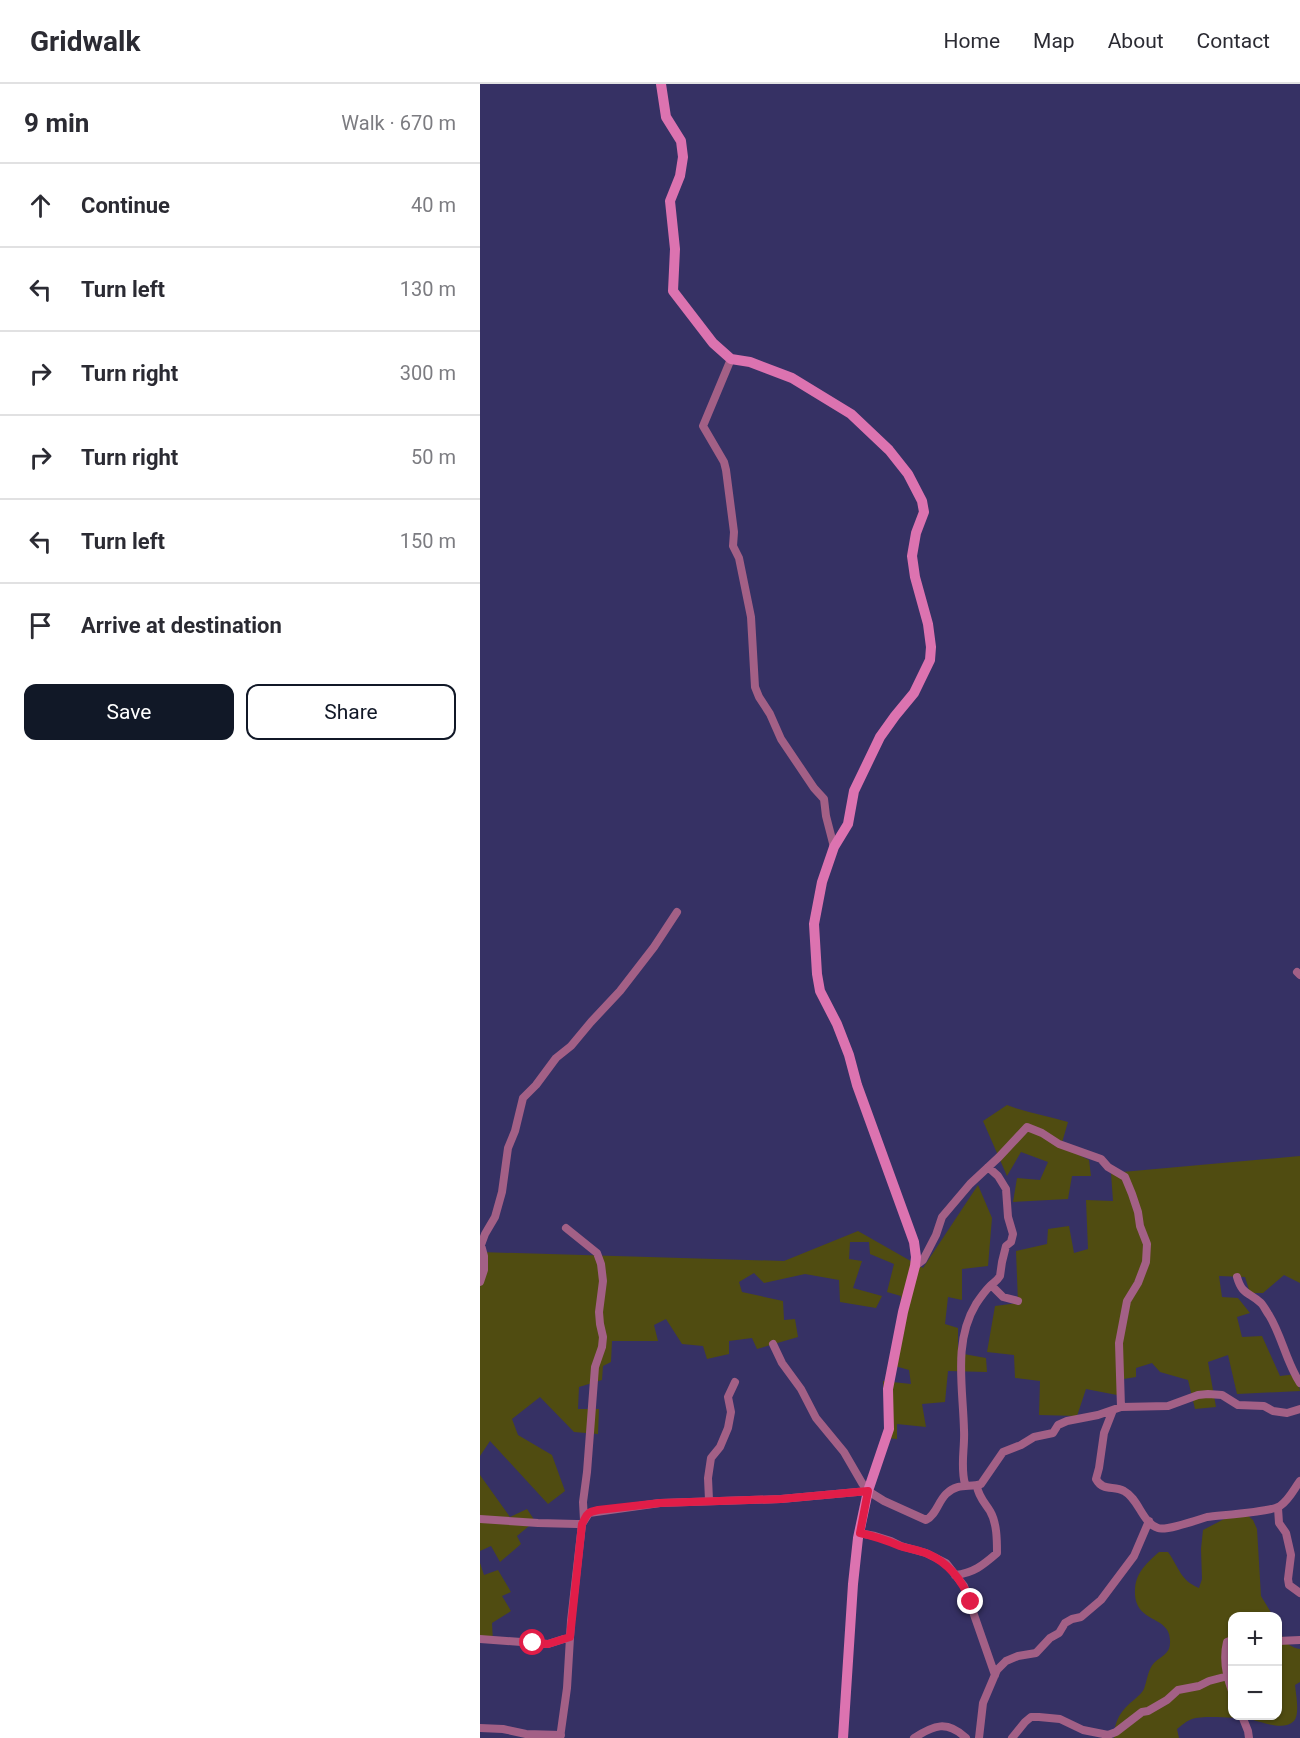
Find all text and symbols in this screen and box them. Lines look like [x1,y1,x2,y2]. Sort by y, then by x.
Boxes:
text: Gridwalk [30,25,140,58]
text: Home [944,29,1000,53]
text: Map [1033,29,1075,53]
text: About [1108,29,1164,53]
text: Contact [1197,29,1270,53]
text: 9 min [24,108,89,138]
text: Walk · 670 m [341,111,456,135]
icon: ahead [24,189,57,222]
text: Continue [81,193,170,218]
text: 40 m [411,193,456,217]
icon: left [24,273,57,306]
text: Turn left [81,277,165,302]
text: 130 m [400,277,456,301]
icon: right [24,357,57,390]
text: Turn right [81,361,178,386]
text: 300 m [400,361,456,385]
icon: right [24,441,57,474]
text: Turn right [81,445,178,470]
text: 50 m [411,445,456,469]
icon: left [24,525,57,558]
text: Turn left [81,529,165,554]
text: 150 m [400,529,456,553]
icon: arrive [24,609,57,642]
text: Arrive at destination [81,613,282,638]
button: Save [24,684,234,740]
button: Share [246,684,456,740]
route end [957,1588,983,1614]
map controls [1228,1612,1282,1720]
button: + [1228,1612,1282,1666]
route start [519,1629,545,1655]
button: − [1228,1666,1282,1720]

